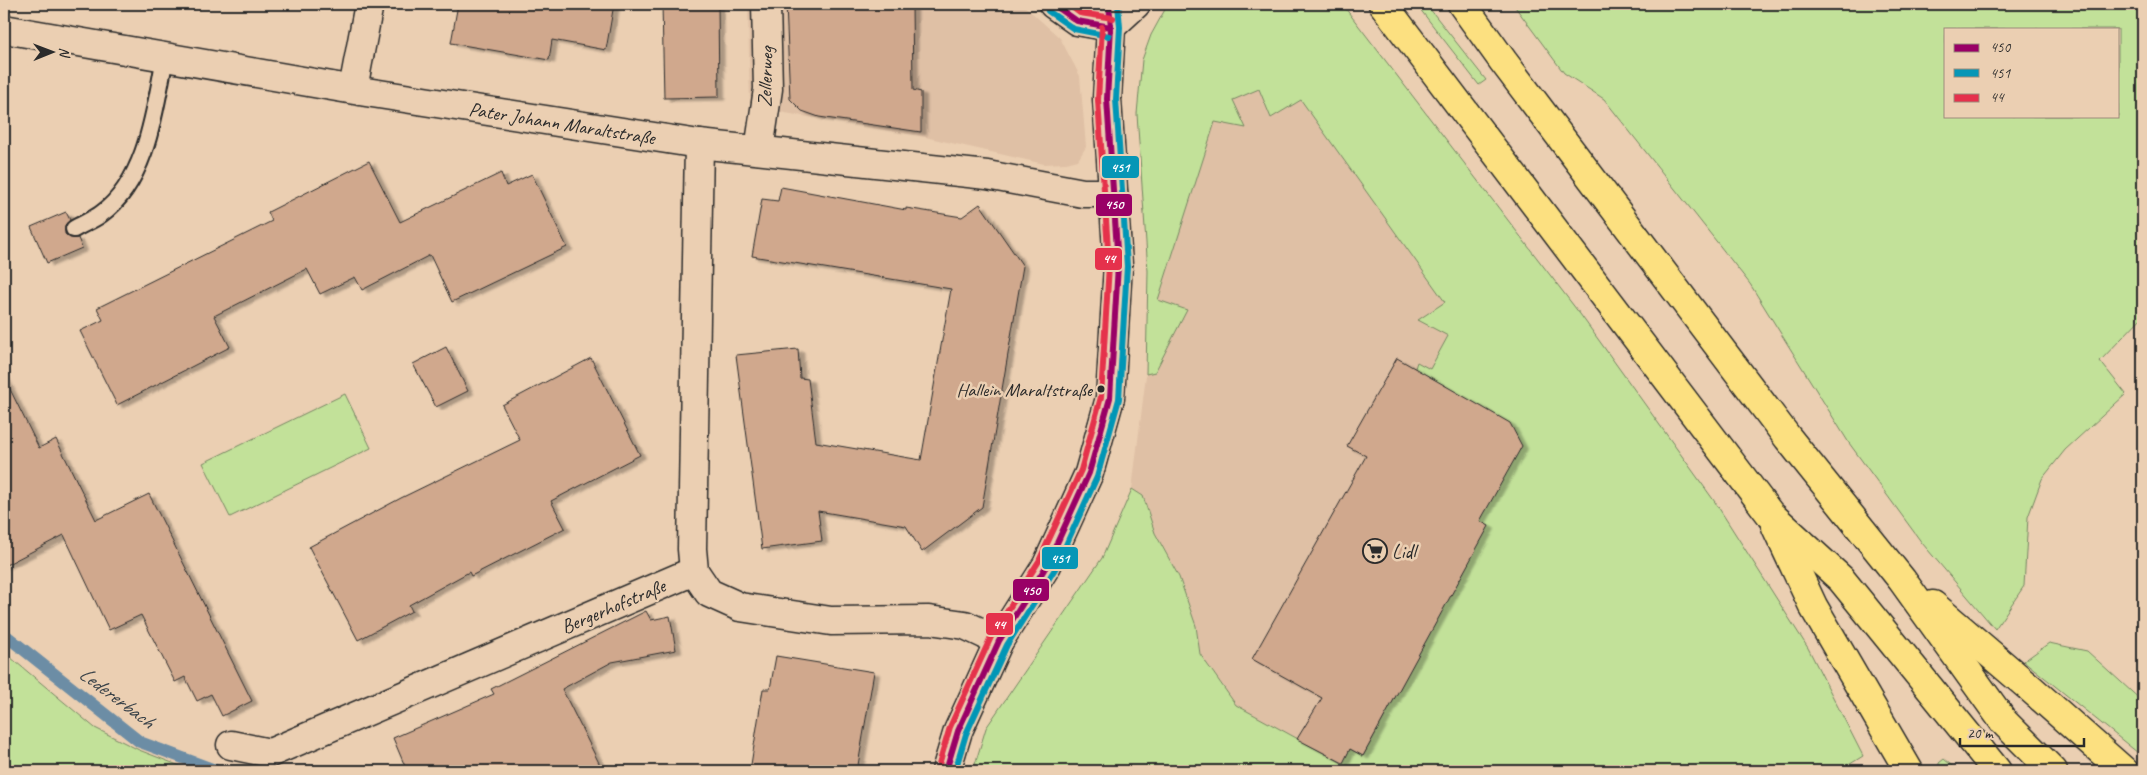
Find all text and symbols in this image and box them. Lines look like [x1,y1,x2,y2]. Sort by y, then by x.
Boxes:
north arrow [28,28,78,78]
legend [1944,28,2120,118]
text: 450 [1990,38,2012,57]
street label: Zellerweg [752,44,779,108]
text: N [56,47,73,59]
text: 451 [1990,64,2012,83]
text: 44 [1990,88,2005,107]
street label: Pater Johann Maraltstraße [467,96,658,151]
line badge: 451 [1101,155,1140,179]
text: 451 [1111,159,1131,176]
line badge: 450 [1095,193,1133,217]
text: 450 [1105,196,1125,213]
line badge: 44 [1094,247,1123,271]
text: 44 [1103,250,1117,267]
place label: Hallein Maraltstraße [957,378,1094,402]
marker: Hallein Maraltstraße [1096,384,1106,394]
supermarket icon: Lidl [1362,538,1388,564]
place label: Lidl [1392,539,1419,564]
line badge: 451 [1041,546,1079,570]
text: 451 [1051,550,1071,567]
street label: Bergerhofstraße [557,573,670,640]
line badge: 450 [1012,578,1050,602]
text: 450 [1022,582,1042,599]
line badge: 44 [985,612,1014,636]
text: 44 [993,616,1007,633]
water label: Ledererbach [74,660,161,735]
scale bar [1960,715,2083,747]
text: 20 m [1967,724,1994,743]

